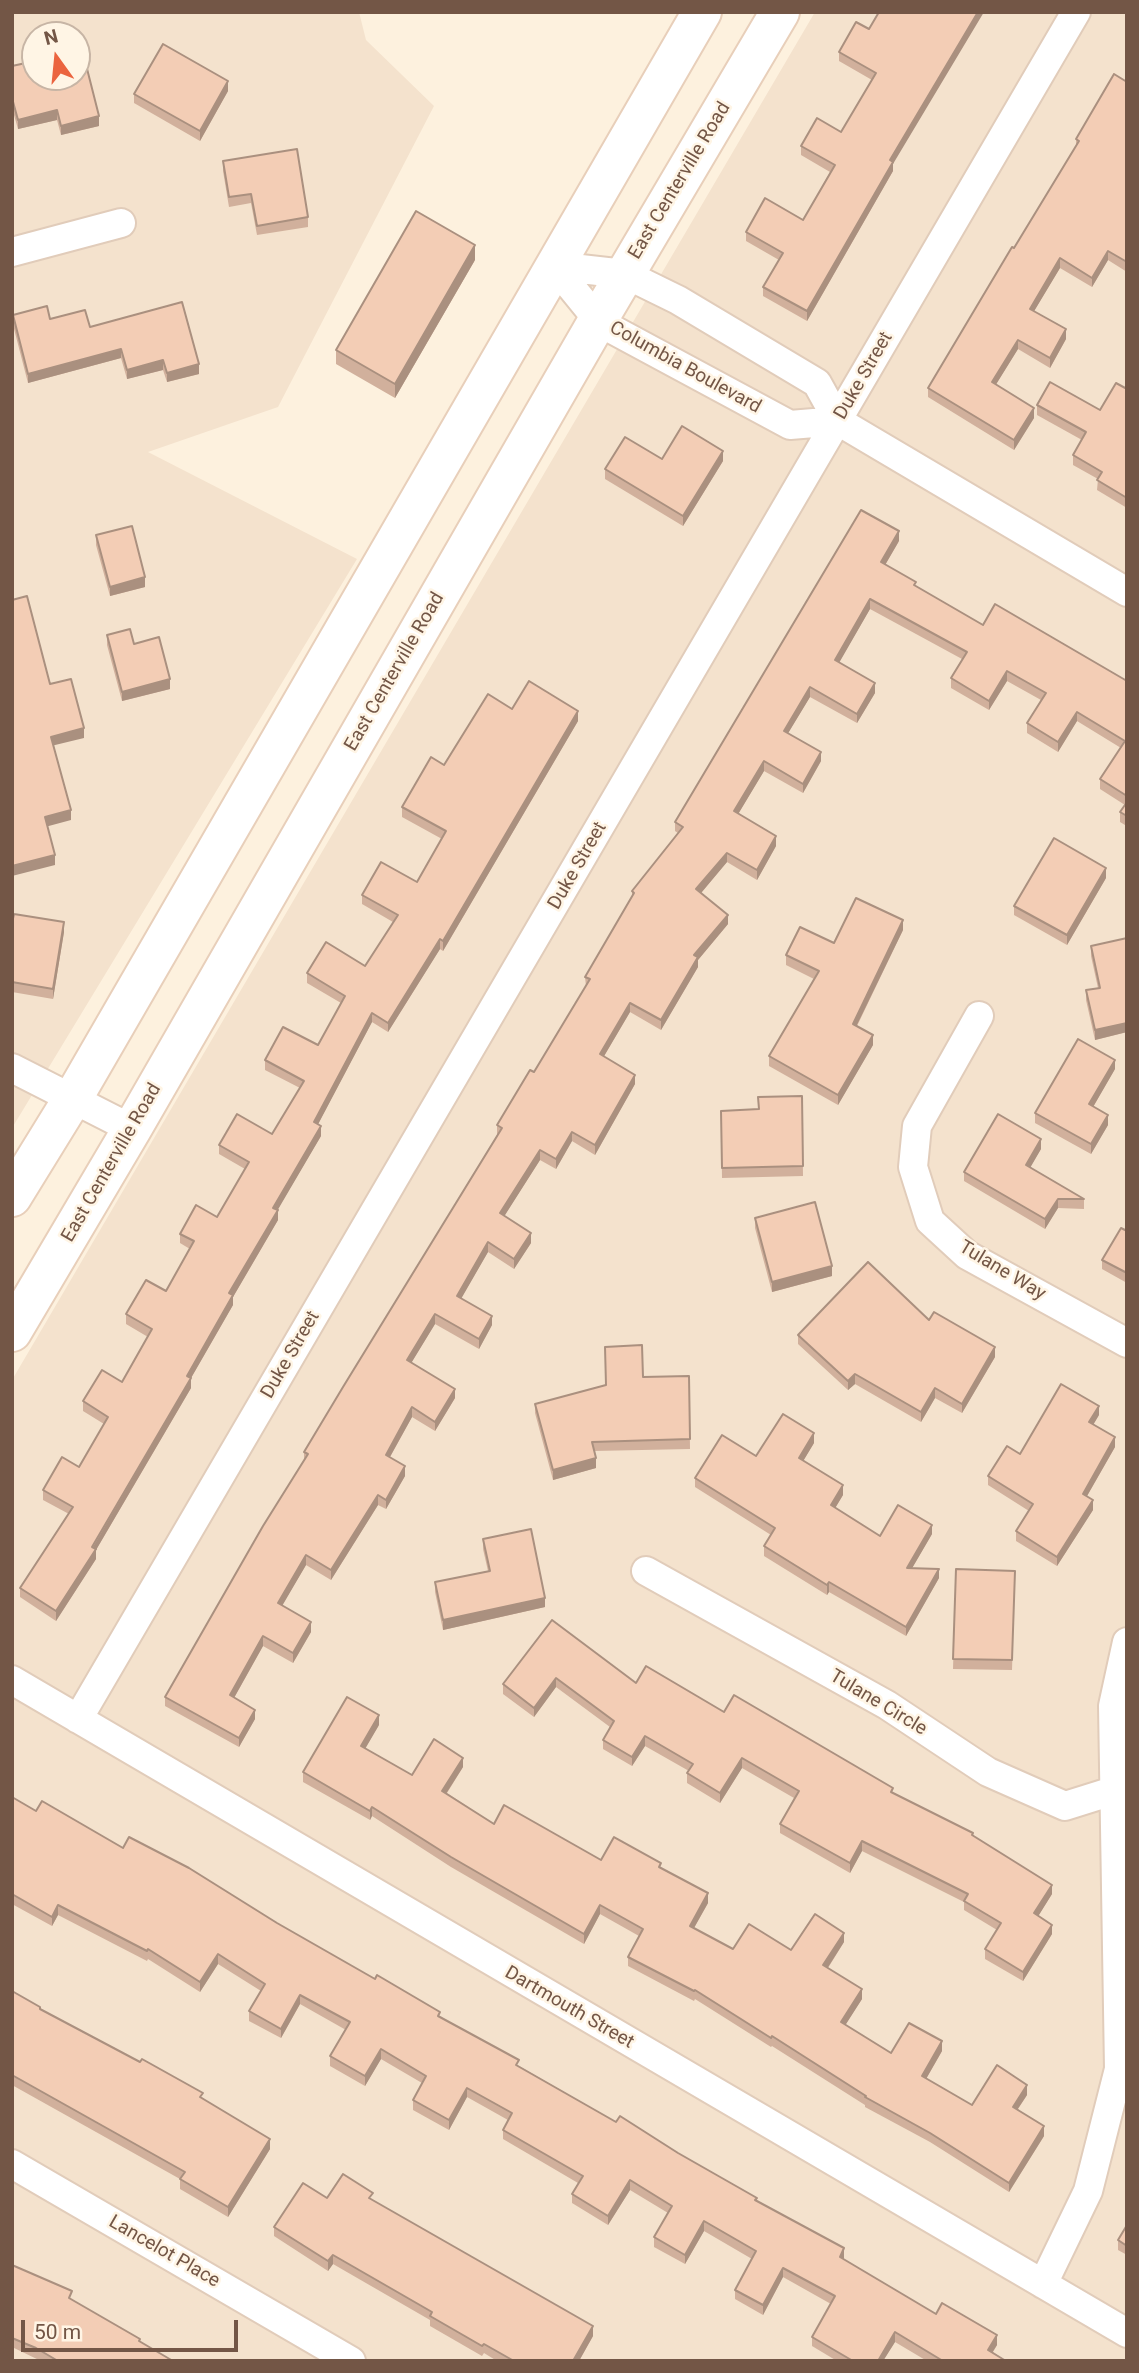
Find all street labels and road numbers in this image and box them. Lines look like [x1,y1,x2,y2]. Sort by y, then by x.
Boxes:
street label: East Centerville Road [624,98,736,264]
street label: Columbia Boulevard [605,317,765,419]
street label: Duke Street [830,328,898,424]
street label: East Centerville Road [340,589,450,755]
street label: Duke Street [544,818,612,914]
street label: East Centerville Road [57,1080,167,1246]
street label: Tulane Way [955,1236,1049,1306]
street label: Duke Street [257,1307,325,1403]
street label: Tulane Circle [825,1665,931,1741]
street label: Dartmouth Street [500,1962,638,2054]
street label: Lancelot Place [104,2211,224,2293]

